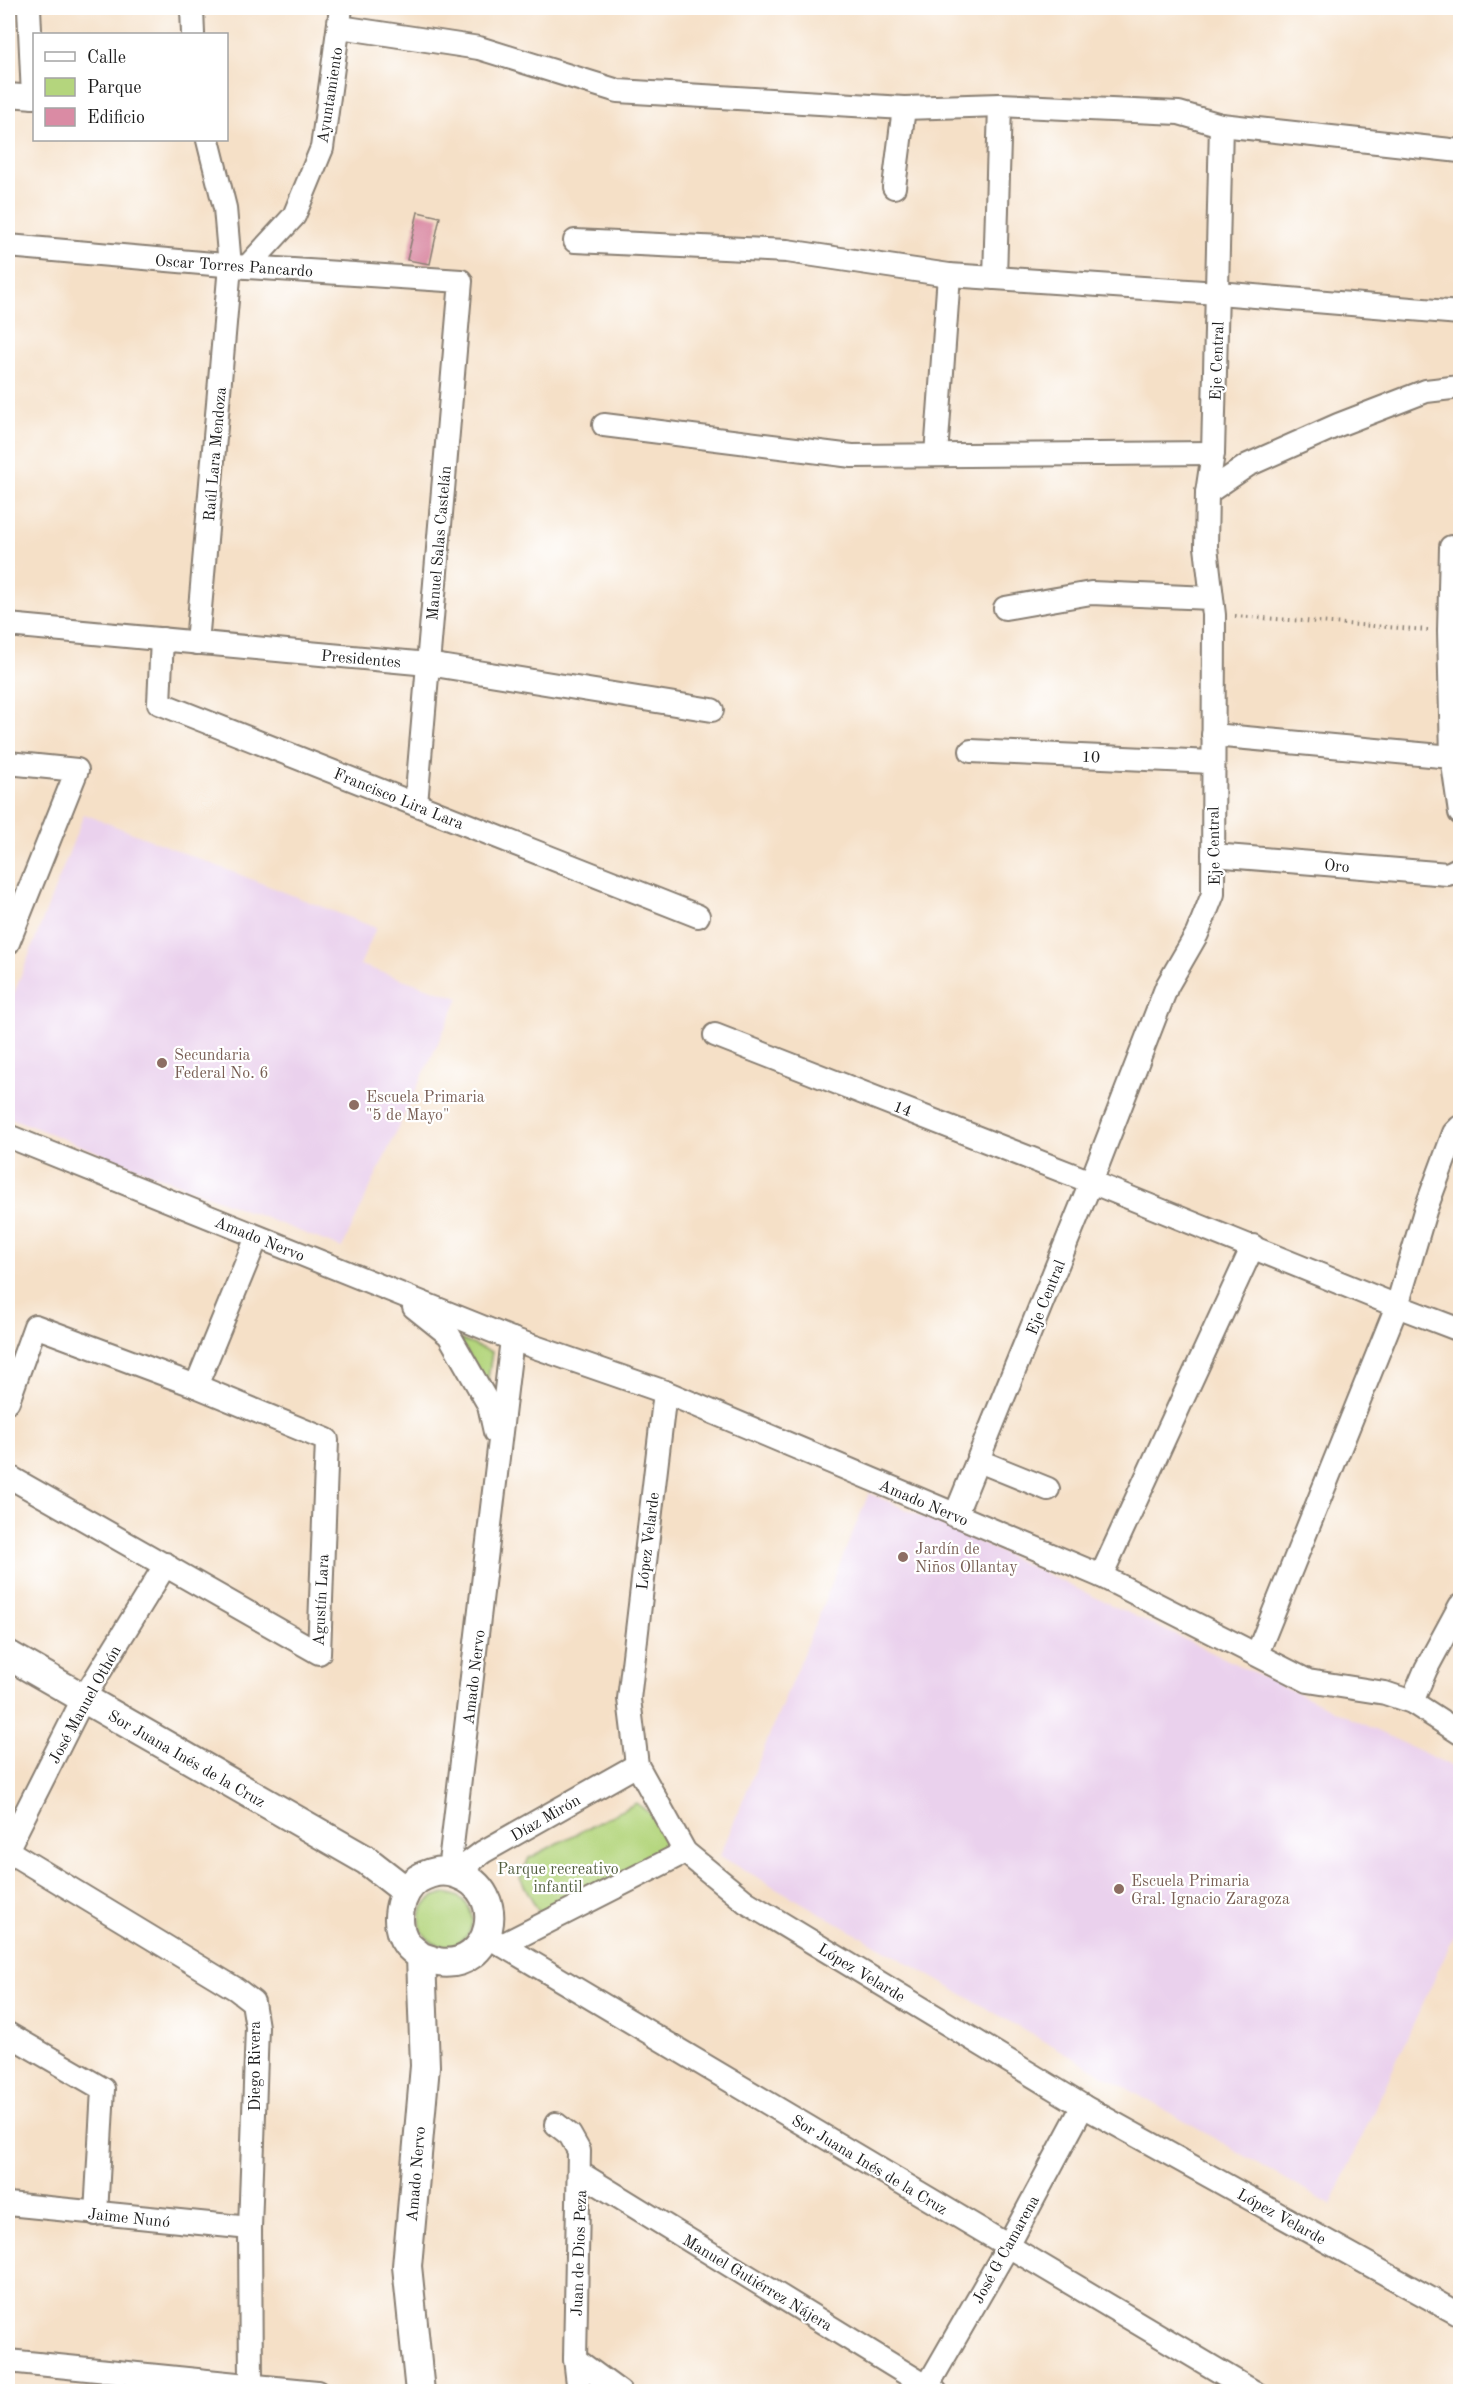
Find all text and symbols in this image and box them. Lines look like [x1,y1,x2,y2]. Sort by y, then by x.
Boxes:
legend [33,33,228,141]
street label: Ayuntamiento [315,46,346,145]
text: Calle [87,49,126,67]
text: Parque [87,79,142,97]
text: Edificio [87,109,145,127]
street label: Oscar Torres Pancardo [154,253,314,281]
street label: Eje Central [1209,321,1227,401]
street label: Raúl Lara Mendoza [202,386,230,522]
street label: Manuel Salas Castelán [425,465,455,621]
street label: Presidentes [320,649,402,671]
street label: 10 [1081,750,1100,766]
street label: Francisco Lira Lara [331,766,466,833]
street label: Eje Central [1206,806,1224,886]
street label: Oro [1323,858,1350,876]
place label: Secundaria Federal No. 6 [174,1048,269,1082]
marker: Secundaria Federal No. 6 [155,1056,169,1070]
place label: Escuela Primaria "5 de Mayo" [366,1090,485,1124]
marker: Escuela Primaria "5 de Mayo" [347,1098,361,1112]
street label: 14 [891,1099,914,1121]
street label: Amado Nervo [212,1215,307,1265]
street label: Eje Central [1025,1258,1069,1337]
street label: Amado Nervo [876,1478,970,1530]
street label: López Velarde [635,1491,663,1591]
place label: Jardín de Niños Ollantay [915,1542,1018,1576]
marker: Jardín de Niños Ollantay [896,1550,910,1564]
street label: Agustín Lara [312,1553,332,1647]
street label: Amado Nervo [461,1629,489,1726]
street label: José Manuel Othón [47,1643,125,1767]
street label: Sor Juana Inés de la Cruz [105,1708,267,1811]
street label: Díaz Mirón [509,1792,584,1845]
park label: Parque recreativo infantil [497,1862,619,1896]
place label: Escuela Primaria Gral. Ignacio Zaragoza [1131,1874,1290,1908]
marker: Escuela Primaria Gral. Ignacio Zaragoza [1112,1882,1126,1896]
street label: López Velarde [815,1941,907,2006]
street label: Diego Rivera [248,2021,264,2111]
street label: Sor Juana Inés de la Cruz [788,2113,950,2219]
street label: Amado Nervo [405,2126,429,2222]
street label: López Velarde [1234,2187,1328,2249]
street label: Juan de Dios Peza [570,2189,590,2317]
street label: José G Camarena [970,2193,1043,2307]
street label: Jaime Nunó [87,2207,171,2231]
street label: Manuel Gutiérrez Nájera [679,2233,835,2335]

